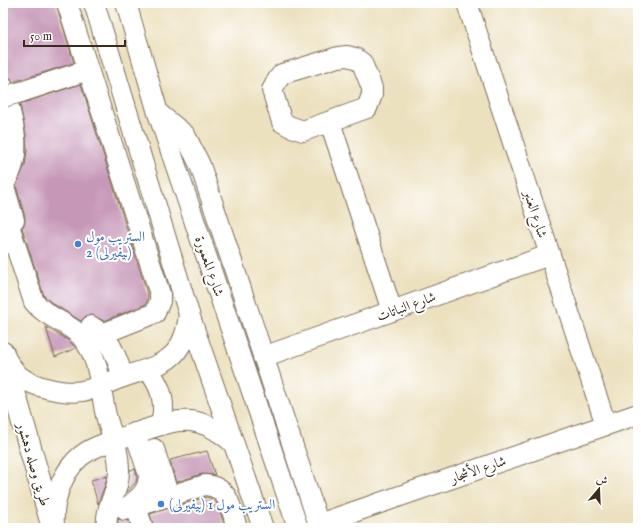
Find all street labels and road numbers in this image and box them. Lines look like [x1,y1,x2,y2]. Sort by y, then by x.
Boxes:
street label: شارع العنبر [516,186,551,241]
street label: شارع المعمورة [188,234,228,300]
street label: شارع النباتات [374,288,439,328]
street label: طريق وصله دهشور [12,418,54,508]
street label: شارع الأشجار [445,450,509,490]

